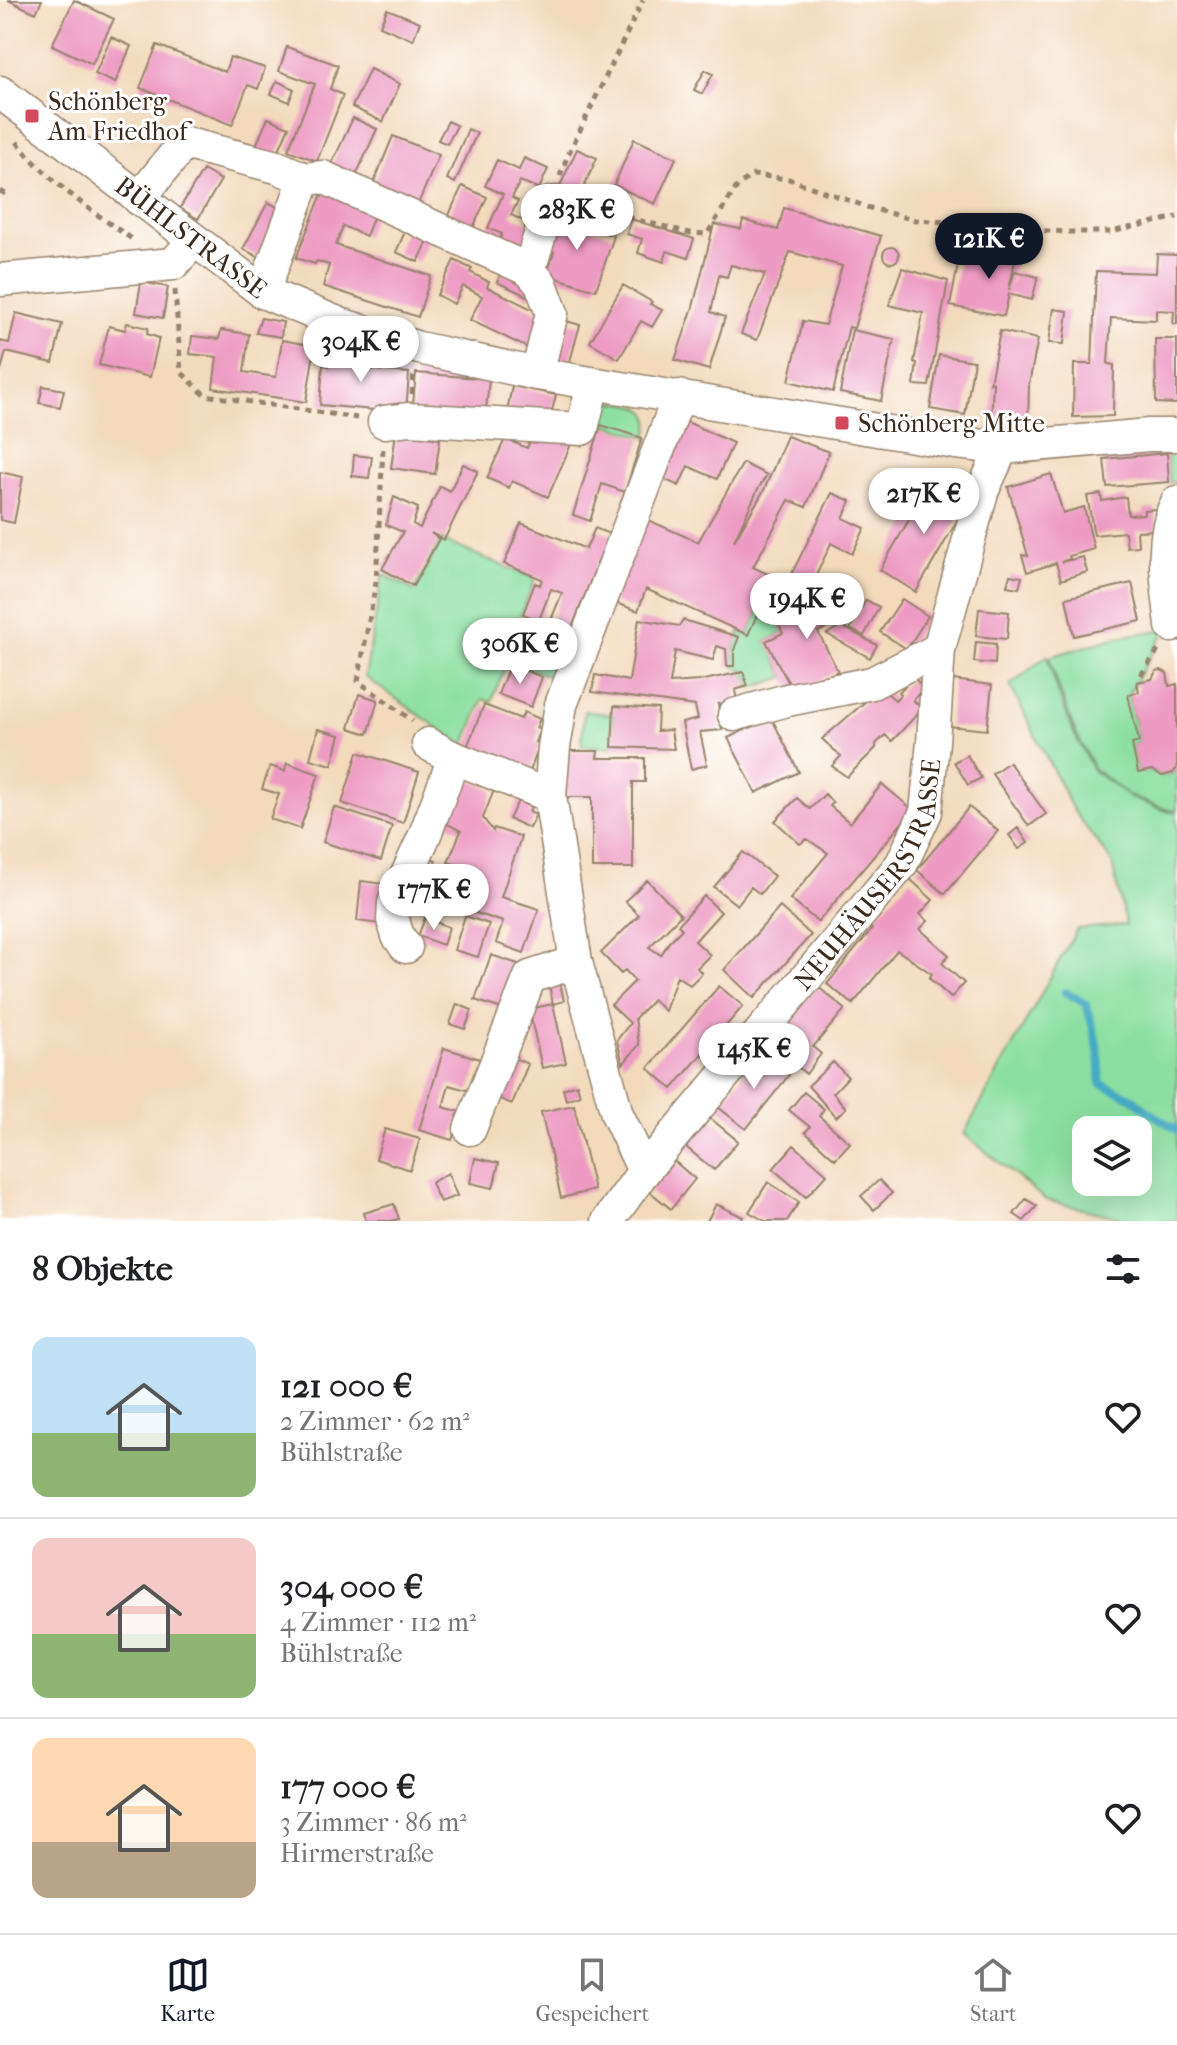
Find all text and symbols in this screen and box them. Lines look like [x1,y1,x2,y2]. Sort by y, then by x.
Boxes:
place label: Schönberg Am Friedhof [47,86,193,147]
marker: Schönberg Am Friedhof [23,107,41,125]
street label: BÜHLSTRASSE [109,170,273,305]
pin: 283K € [512,184,642,252]
text: 283K € [538,194,616,225]
pin: 121K € [924,213,1054,281]
text: 121K € [953,223,1025,254]
pin: 304K € [296,316,426,384]
text: 304K € [321,326,401,357]
place label: Schönberg Mitte [858,408,1045,439]
marker: Schönberg Mitte [833,414,851,432]
pin: 217K € [859,468,989,536]
text: 217K € [886,478,962,509]
pin: 194K € [742,573,872,641]
text: 194K € [768,583,846,614]
pin: 306K € [455,618,585,686]
text: 306K € [480,628,560,659]
street label: NEUHÄUSERSTRASSE [787,757,947,996]
pin: 177K € [369,864,499,932]
text: 177K € [397,874,471,905]
pin: 145K € [689,1023,819,1091]
text: 145K € [716,1033,792,1064]
map controls [1072,1116,1152,1196]
button: layers [1072,1116,1152,1196]
icon: filters [1101,1247,1145,1291]
text: 8 Objekte [32,1249,173,1289]
text: 121 000 € [280,1366,413,1406]
icon: home [96,1369,192,1465]
icon: heart [1101,1395,1145,1439]
text: 2 Zimmer · 62 m² [280,1406,470,1437]
text: Bühlstraße [280,1437,403,1468]
text: 304 000 € [280,1567,423,1607]
icon: home [96,1570,192,1666]
icon: heart [1101,1596,1145,1640]
text: 4 Zimmer · 112 m² [280,1607,476,1638]
text: Bühlstraße [280,1638,403,1669]
text: 177 000 € [280,1767,416,1807]
icon: home [96,1770,192,1866]
icon: heart [1101,1796,1145,1840]
text: 3 Zimmer · 86 m² [280,1807,467,1838]
text: Hirmerstraße [280,1838,434,1869]
tab: Karte [160,1953,215,2027]
tab: Gespeichert [536,1953,649,2027]
tab: Start [970,1953,1017,2027]

